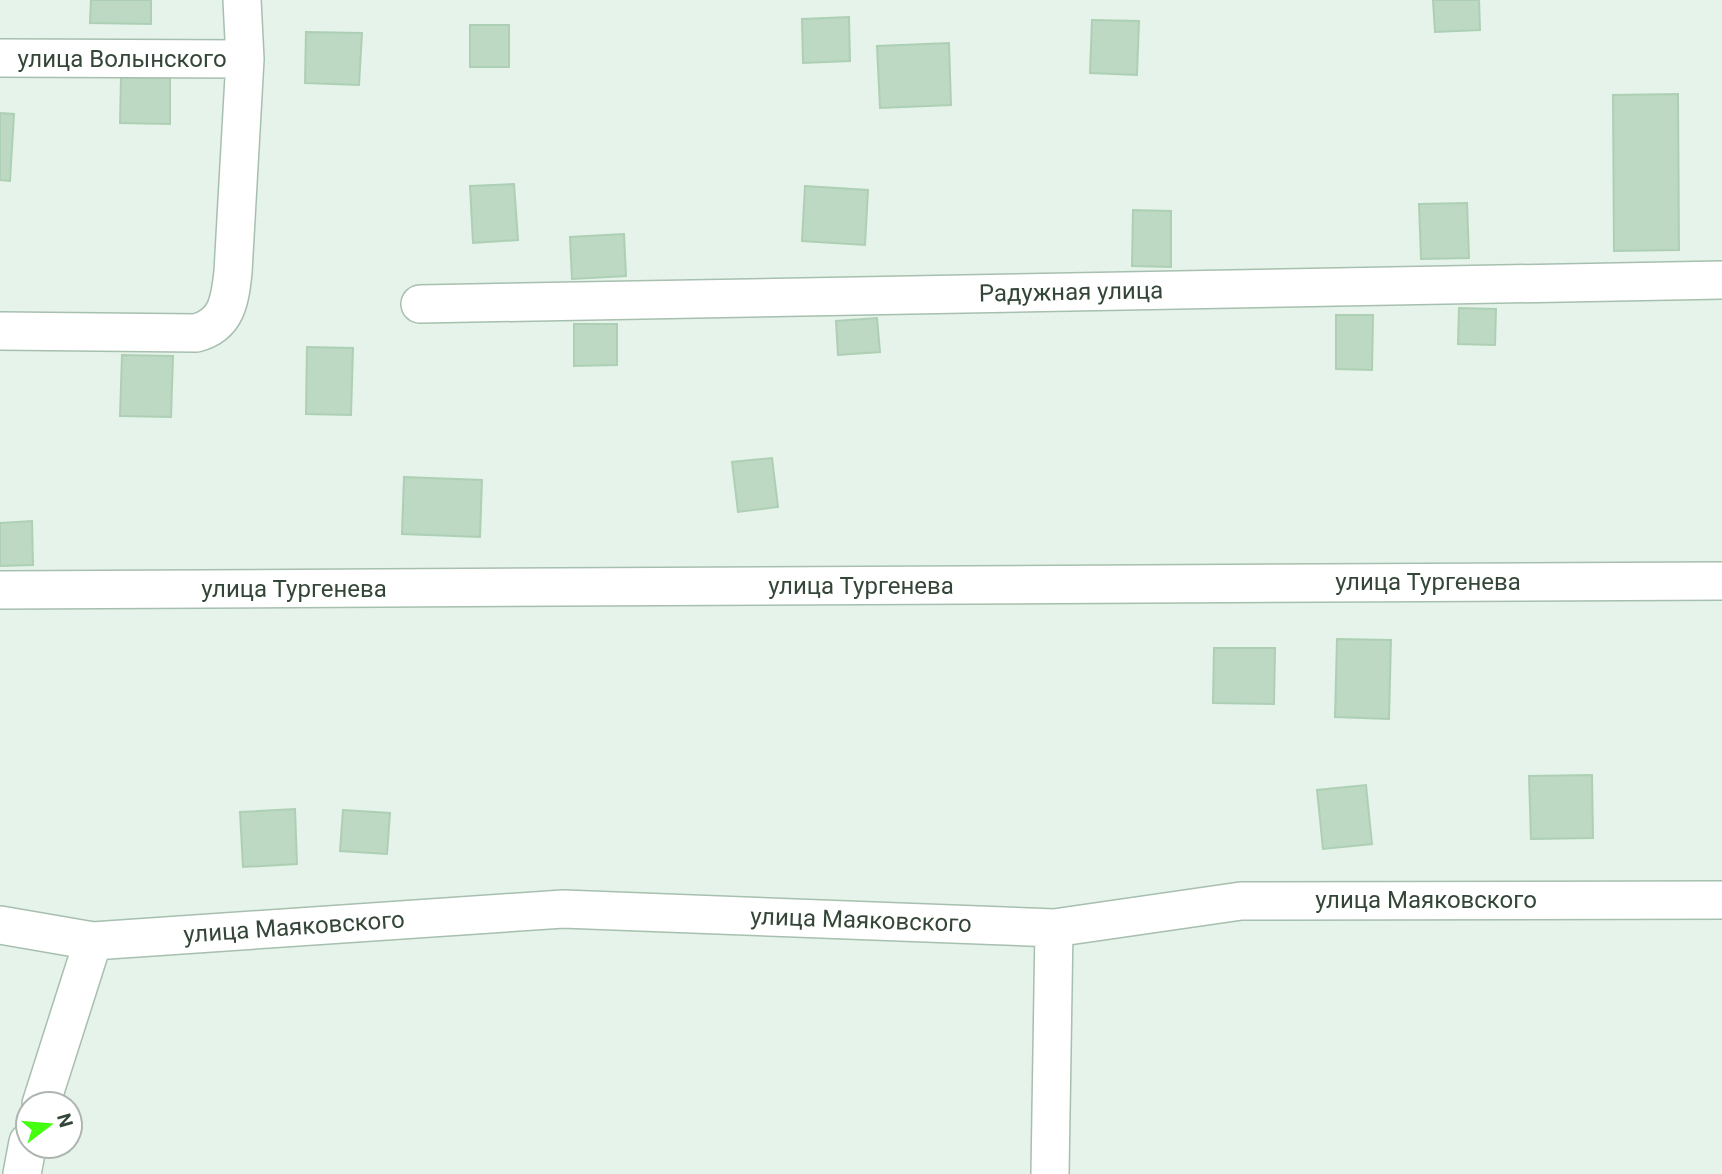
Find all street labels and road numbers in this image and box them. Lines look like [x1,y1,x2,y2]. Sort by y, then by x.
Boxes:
street label: улица Волынского [17,45,227,73]
street label: Радужная улица [979,276,1163,308]
street label: улица Тургенева [1335,568,1521,596]
street label: улица Тургенева [768,572,954,600]
street label: улица Тургенева [201,575,387,603]
street label: улица Маяковского [1315,886,1537,914]
street label: улица Маяковского [750,902,972,938]
street label: улица Маяковского [182,905,406,949]

